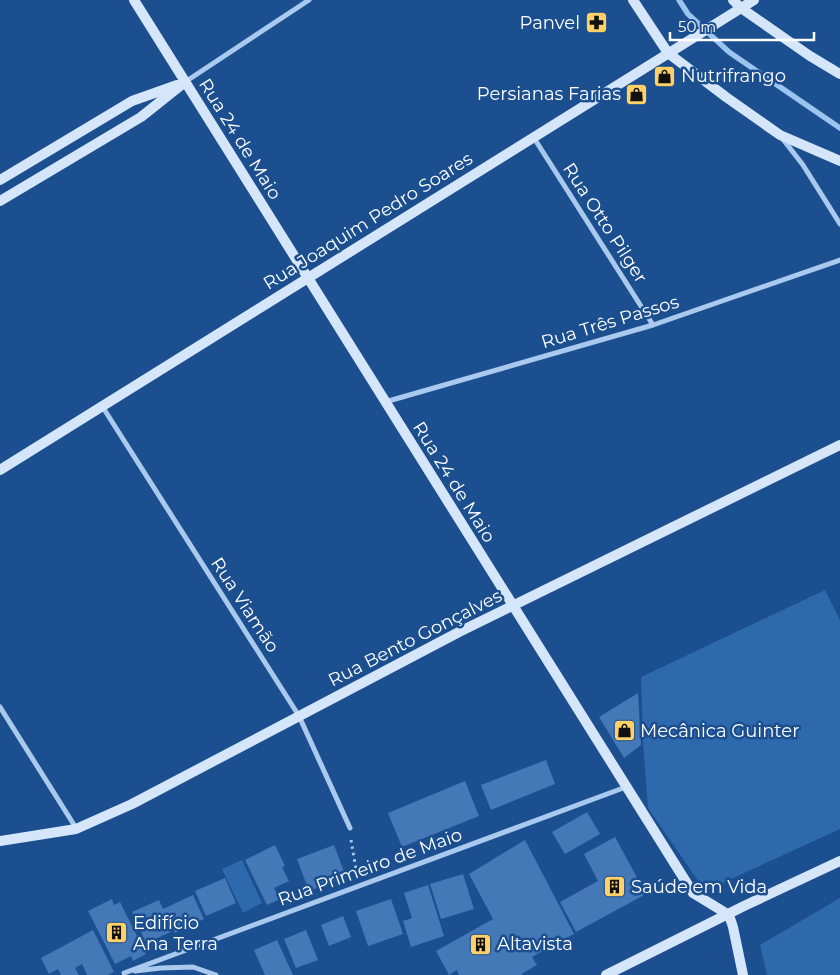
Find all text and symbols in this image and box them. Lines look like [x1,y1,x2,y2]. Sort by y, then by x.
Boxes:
scale bar [670,10,814,42]
pharmacy icon: Panvel [584,11,608,35]
place label: Panvel [520,12,580,34]
text: 50 m [678,17,716,36]
shop icon: Nutrifrango [653,64,677,88]
place label: Nutrifrango [681,65,786,87]
street label: Rua 24 de Maio [194,74,286,204]
shop icon: Persianas Farias [625,82,649,106]
place label: Persianas Farias [477,83,621,105]
street label: Rua Joaquim Pedro Soares [259,147,477,295]
street label: Rua Otto Pilger [558,159,652,287]
street label: Rua Três Passos [538,291,682,353]
street label: Rua 24 de Maio [408,417,500,547]
street label: Rua Viamão [206,553,284,657]
street label: Rua Bento Gonçalves [324,584,506,691]
shop icon: Mecânica Guinter [612,719,636,743]
place label: Mecânica Guinter [640,720,799,742]
street label: Rua Primeiro de Maio [275,823,465,911]
building icon: Saúde em Vida [603,875,627,899]
place label: Saúde em Vida [631,876,767,898]
place label: Edifício Ana Terra [133,912,218,955]
building icon: Edifício Ana Terra [105,921,129,945]
building icon: Altavista [469,932,493,956]
place label: Altavista [497,933,573,955]

